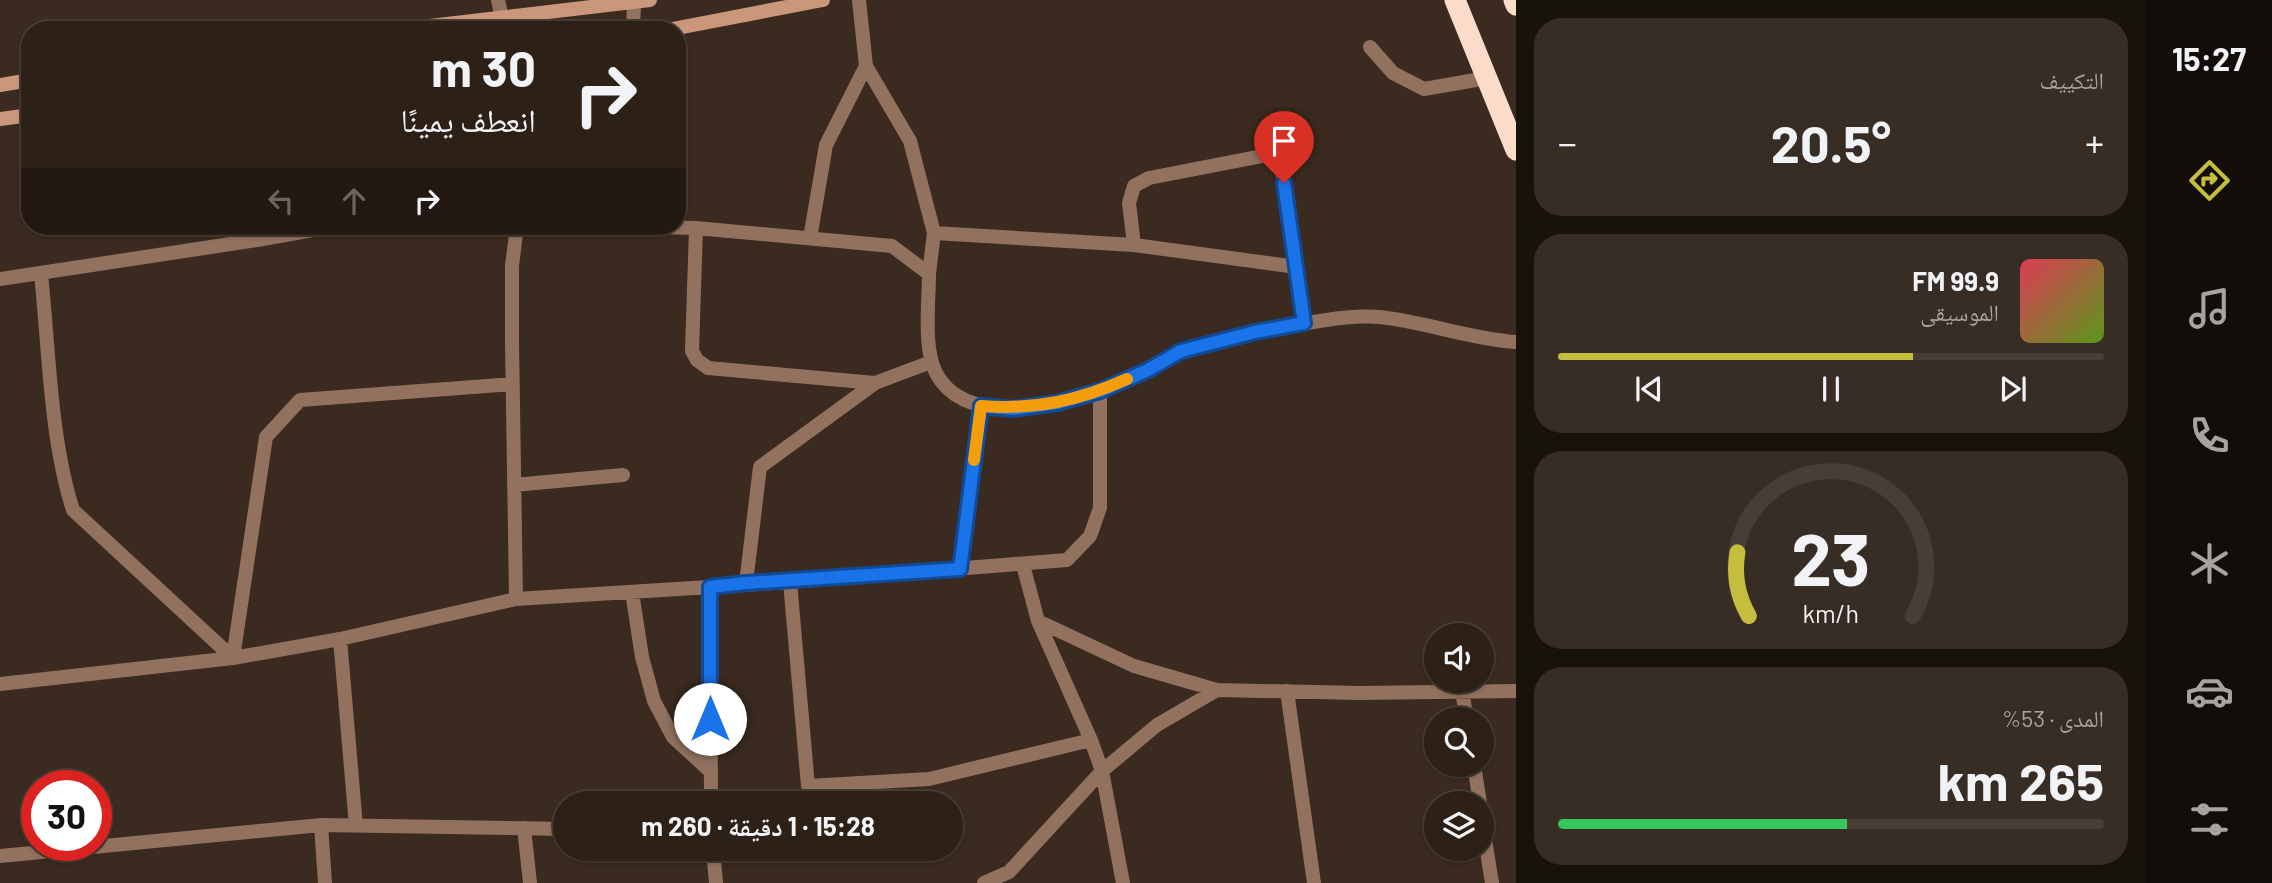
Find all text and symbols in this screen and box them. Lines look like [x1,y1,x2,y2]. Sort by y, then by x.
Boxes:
text: 30 m [431,38,536,97]
text: 15:27 [2172,39,2246,77]
icon: right [560,49,651,140]
text: التكييف [2039,66,2104,94]
text: انعطف يمينًا [401,100,536,138]
pin [1254,111,1314,183]
text: 20.5° [1771,111,1891,173]
text: − [1558,119,1577,165]
text: + [2085,119,2104,165]
icon: arrive [1265,122,1303,160]
icon: directions [2185,156,2234,205]
icon: left [262,182,300,220]
icon: ahead [335,182,373,220]
icon: right [408,182,446,220]
text: 99.9 FM [1912,265,1999,296]
icon: music [2185,284,2234,333]
text: الموسيقى [1920,298,1999,326]
icon: previous [1630,370,1668,408]
icon: pause [1812,370,1850,408]
icon: next [1994,370,2032,408]
icon: phone [2185,411,2234,460]
text: 23 [1791,513,1871,601]
icon: climate [2185,539,2234,588]
text: km/h [1803,597,1859,627]
map controls [1424,623,1494,861]
button: sound [1424,623,1494,693]
icon: car [2185,667,2234,716]
position arrow [673,682,747,756]
text: المدى · 53% [2002,704,2104,732]
button: search [1424,707,1494,777]
text: 265 km [1937,749,2104,811]
speed limit sign: 30 [21,770,112,861]
button: layers [1424,791,1494,861]
icon: filters [2185,795,2234,844]
text: 15:28 · 1 دقيقة · 260 m [641,810,875,841]

